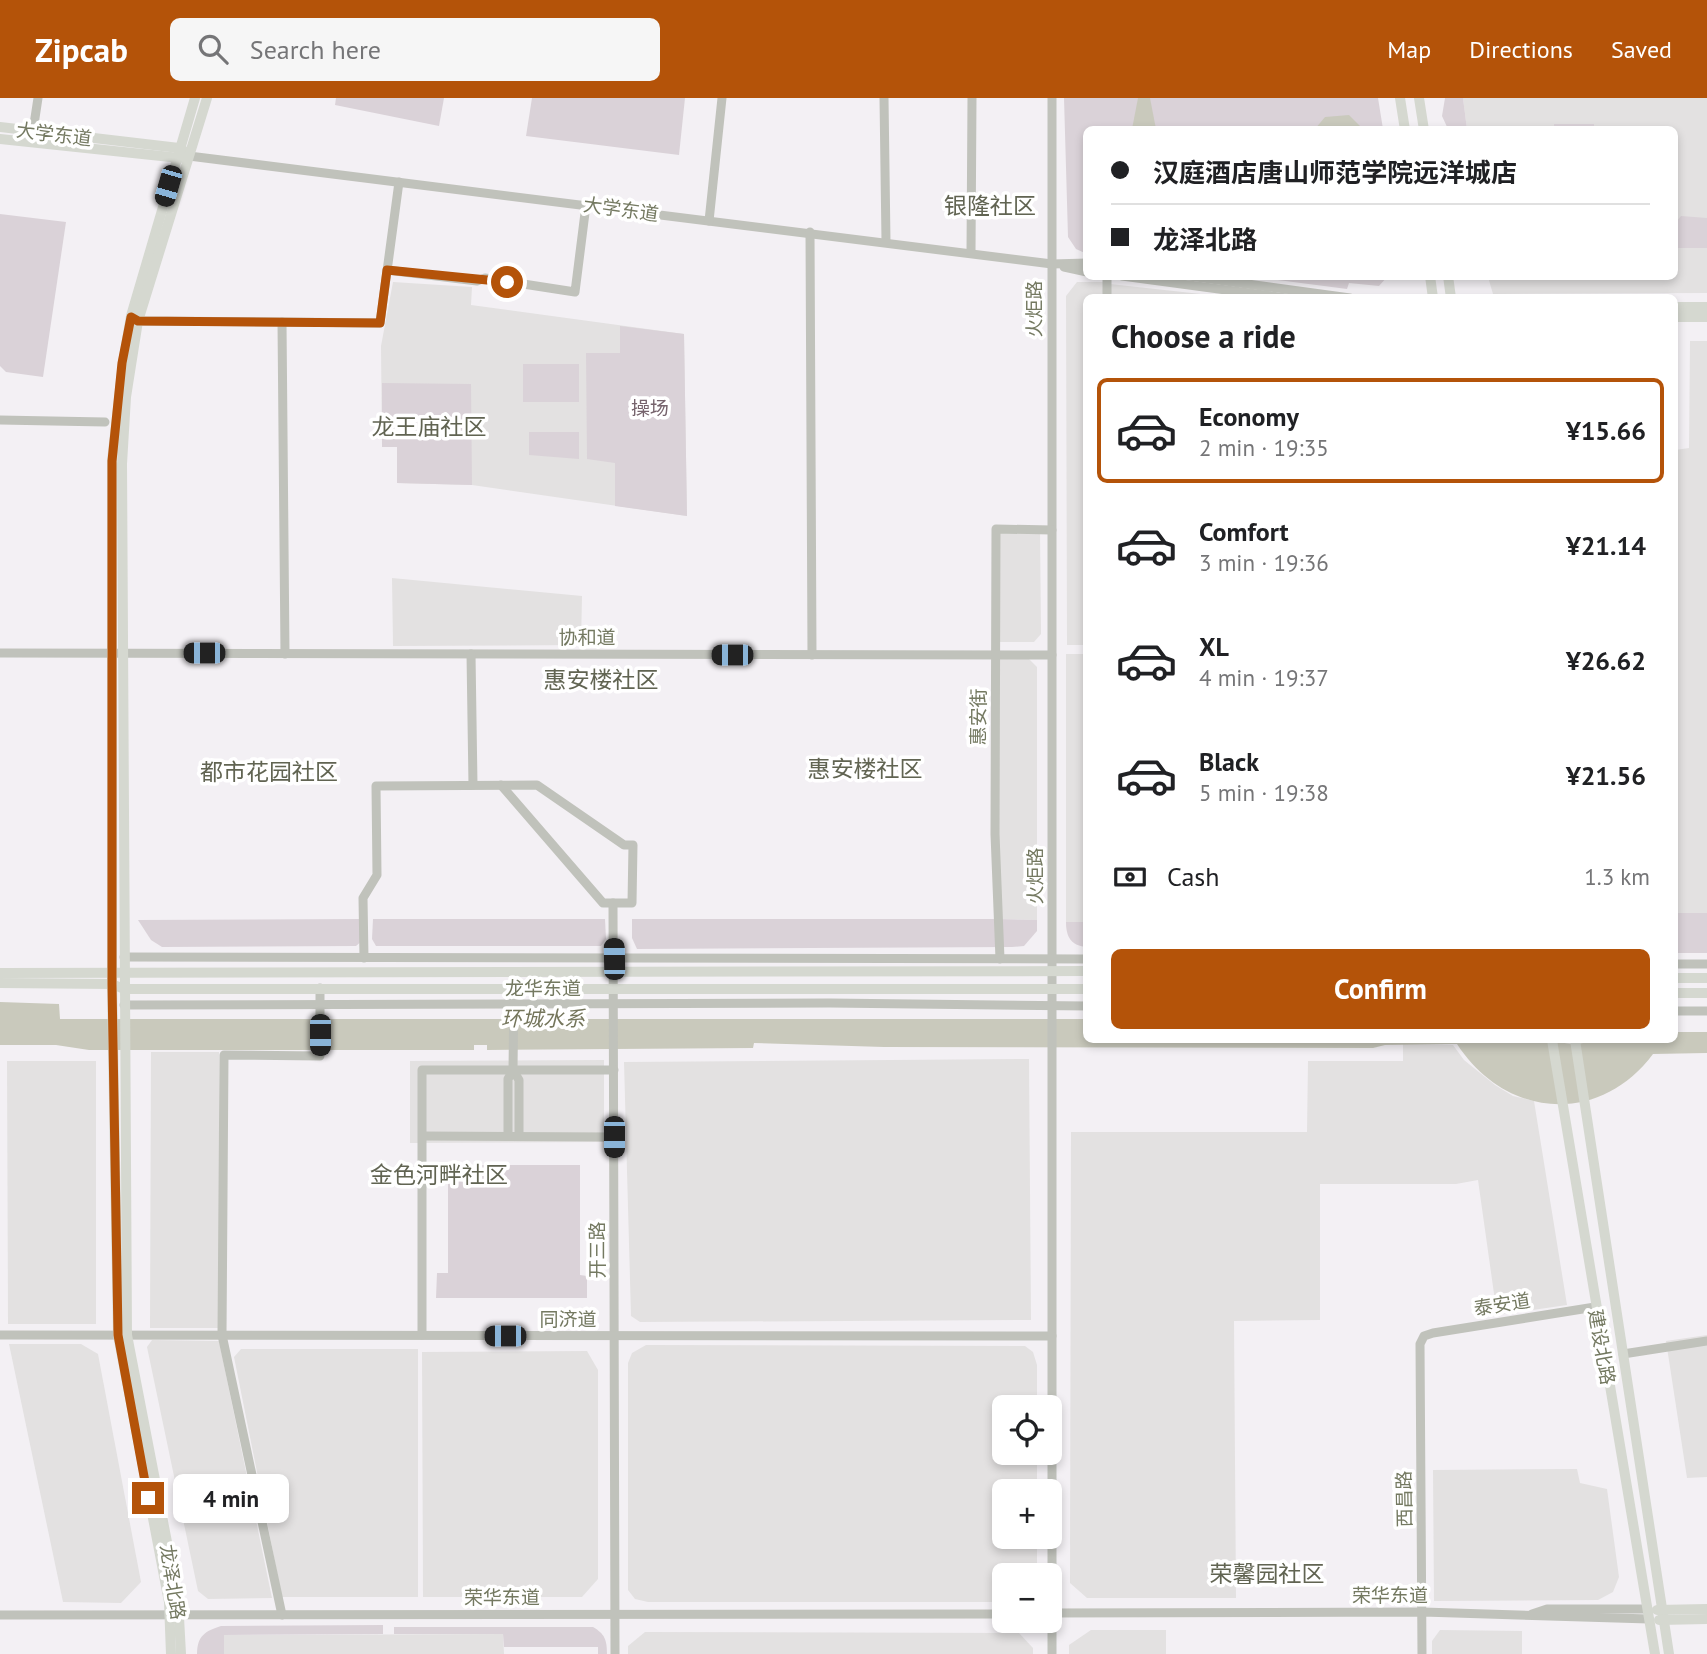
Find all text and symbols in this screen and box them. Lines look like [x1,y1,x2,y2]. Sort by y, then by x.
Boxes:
search box [170,18,660,81]
text: Zipcab [35,28,128,71]
icon: search [194,30,232,68]
text: Search here [250,33,381,66]
text: Map [1387,34,1431,65]
text: Directions [1469,34,1573,65]
text: Saved [1611,34,1672,65]
street label: 大学东道 [15,117,93,151]
text: 汉庭酒店唐山师范学院远洋城店 [1153,156,1517,189]
car [153,163,184,209]
district label: 银隆社区 [944,191,1036,220]
street label: 大学东道 [582,192,660,226]
text: 龙泽北路 [1153,223,1257,256]
route start [491,266,523,298]
street label: 火炬路 [1022,280,1046,338]
text: Choose a ride [1111,315,1296,357]
park label: 操场 [631,396,669,420]
icon: car [1115,399,1178,462]
text: Economy [1199,400,1299,433]
district label: 龙王庙社区 [372,412,487,441]
text: ¥15.66 [1566,414,1646,447]
text: 2 min · 19:35 [1199,433,1329,462]
icon: car [1115,514,1178,577]
text: Comfort [1199,515,1289,548]
text: ¥21.14 [1566,529,1646,562]
text: 3 min · 19:36 [1199,548,1329,577]
street label: 协和道 [558,625,616,649]
icon: car [1115,629,1178,692]
text: XL [1199,630,1229,663]
car [184,643,226,664]
text: ¥26.62 [1566,644,1646,677]
car [712,645,754,666]
text: 4 min · 19:37 [1199,663,1329,692]
district label: 惠安楼社区 [544,665,659,694]
street label: 惠安街 [966,688,990,746]
icon: car [1115,744,1178,807]
text: Black [1199,745,1259,778]
district label: 惠安楼社区 [808,754,923,783]
district label: 都市花园社区 [200,757,338,786]
text: ¥21.56 [1566,759,1646,792]
text: 5 min · 19:38 [1199,778,1329,807]
street label: 火炬路 [1023,847,1047,905]
icon: cash [1111,858,1149,896]
text: Cash [1167,860,1219,893]
text: 1.3 km [1584,862,1650,891]
car [604,938,625,980]
button: Confirm [1111,949,1650,1029]
street label: 龙华东道 [505,976,581,1000]
water label: 环城水系 [501,1005,587,1032]
car [310,1014,331,1056]
car [604,1116,625,1158]
district label: 金色河畔社区 [370,1160,508,1189]
street label: 开三路 [585,1221,609,1279]
street label: 泰安道 [1472,1288,1532,1320]
street label: 同济道 [539,1307,597,1331]
street label: 建设北路 [1584,1307,1620,1387]
car [485,1326,527,1347]
map controls [992,1395,1062,1633]
button: locate [992,1395,1062,1465]
street label: 西昌路 [1392,1470,1416,1528]
callout: 4 min [172,1474,288,1522]
button: + [992,1479,1062,1549]
route end [132,1482,164,1514]
text: 4 min [203,1484,259,1513]
street label: 龙泽北路 [155,1543,191,1621]
district label: 荣馨园社区 [1210,1559,1325,1588]
button: − [992,1563,1062,1633]
street label: 荣华东道 [1352,1583,1428,1607]
street label: 荣华东道 [464,1585,540,1609]

